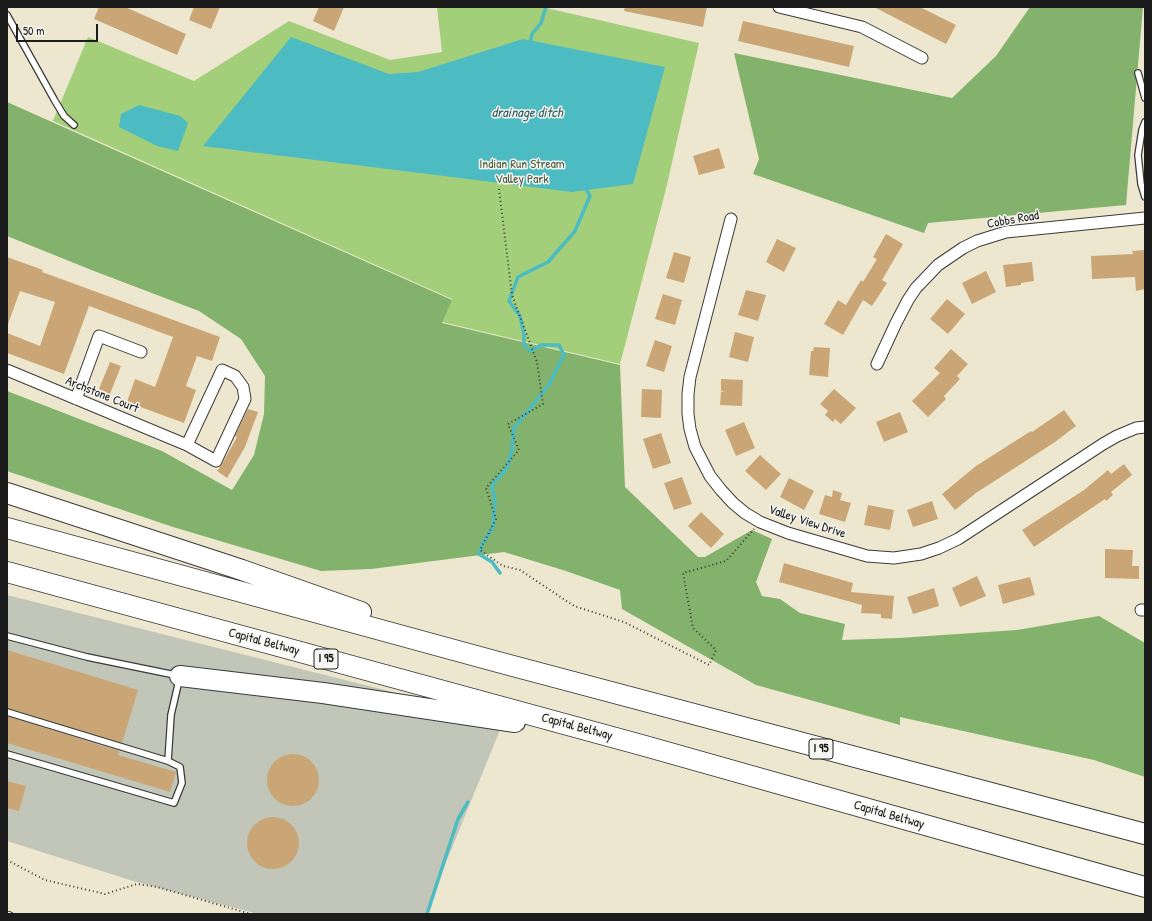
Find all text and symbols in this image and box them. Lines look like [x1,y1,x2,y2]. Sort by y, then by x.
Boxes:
scale bar [18,16,100,42]
text: 50 m [23,22,44,39]
water label: drainage ditch [491,105,563,121]
park label: Indian Run Stream Valley Park [479,157,565,188]
street label: Cobbs Road [986,208,1040,232]
street label: Archstone Court [63,373,141,417]
street label: Valley View Drive [766,502,848,542]
street label: Capital Beltway [227,625,301,659]
road number: I 95 [314,649,338,669]
street label: Capital Beltway [540,710,614,744]
road number: I 95 [809,739,833,759]
street label: Capital Beltway [852,797,926,833]

